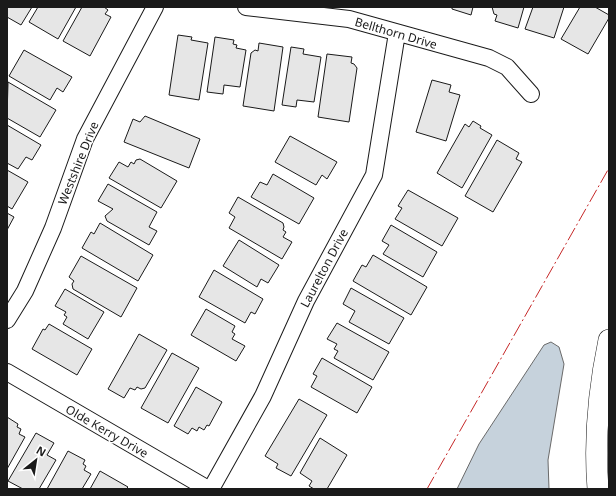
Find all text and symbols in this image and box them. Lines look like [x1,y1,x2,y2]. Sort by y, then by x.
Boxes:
street label: Bellthorn Drive [353,13,439,53]
street label: Westshire Drive [54,119,103,207]
street label: Laurelton Drive [296,225,352,310]
street label: Olde Kerry Drive [63,400,152,462]
north arrow [16,440,56,480]
text: N [34,442,49,460]

